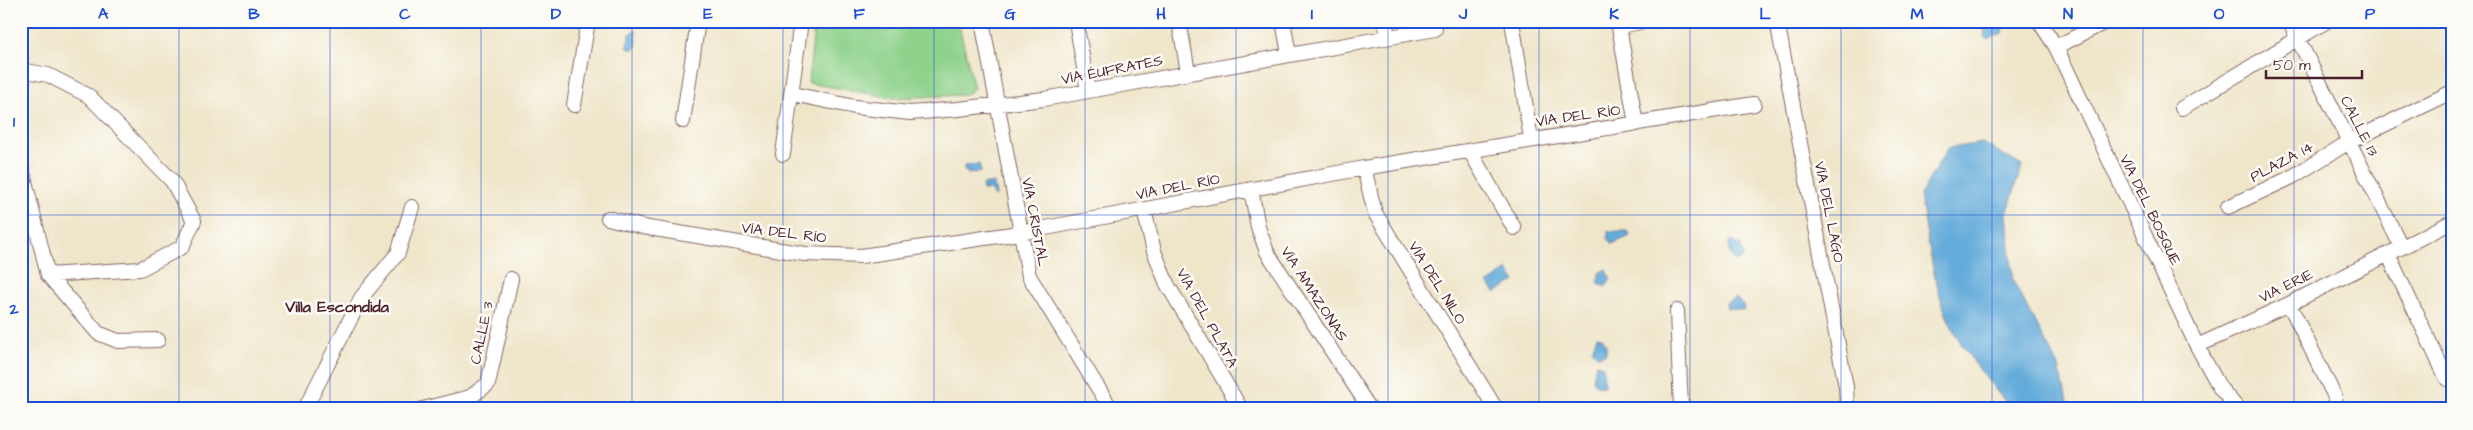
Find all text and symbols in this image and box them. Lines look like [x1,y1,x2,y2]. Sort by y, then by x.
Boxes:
text: A [98,3,109,25]
text: B [248,3,260,25]
text: C [399,3,411,25]
text: D [551,3,562,25]
text: E [703,3,713,25]
text: F [853,3,865,25]
text: G [1004,3,1016,25]
text: H [1156,3,1166,25]
text: I [1311,3,1313,25]
text: J [1458,3,1468,25]
text: K [1609,3,1619,25]
text: L [1759,3,1771,25]
text: M [1910,3,1924,25]
text: N [2063,3,2073,25]
text: O [2214,3,2225,25]
text: P [2365,3,2376,25]
scale bar [2266,48,2362,80]
street label: VÍA ÉUFRATES [1059,50,1165,90]
text: 50 m [2273,55,2311,76]
street label: CALLE 13 [2335,92,2383,160]
street label: VÍA DEL RÍO [1534,100,1622,132]
text: 1 [13,111,16,133]
street label: PLAZA 14 [2247,137,2317,187]
street label: VÍA DEL BOSQUE [2114,151,2186,269]
street label: VÍA DEL LAGO [1809,160,1849,264]
street label: VÍA DEL RÍO [1134,169,1222,205]
street label: VÍA CRISTAL [1016,176,1054,269]
street label: VÍA DEL RÍO [740,217,828,249]
street label: VÍA DEL NILO [1403,237,1471,329]
street label: VÍA AMAZONAS [1275,242,1353,346]
street label: VÍA DEL PLATA [1171,264,1243,372]
street label: VIA ERIE [2255,264,2317,308]
district label: Villa Escondida [284,296,390,318]
text: 2 [8,298,19,320]
street label: CALLE 3 [465,299,499,366]

